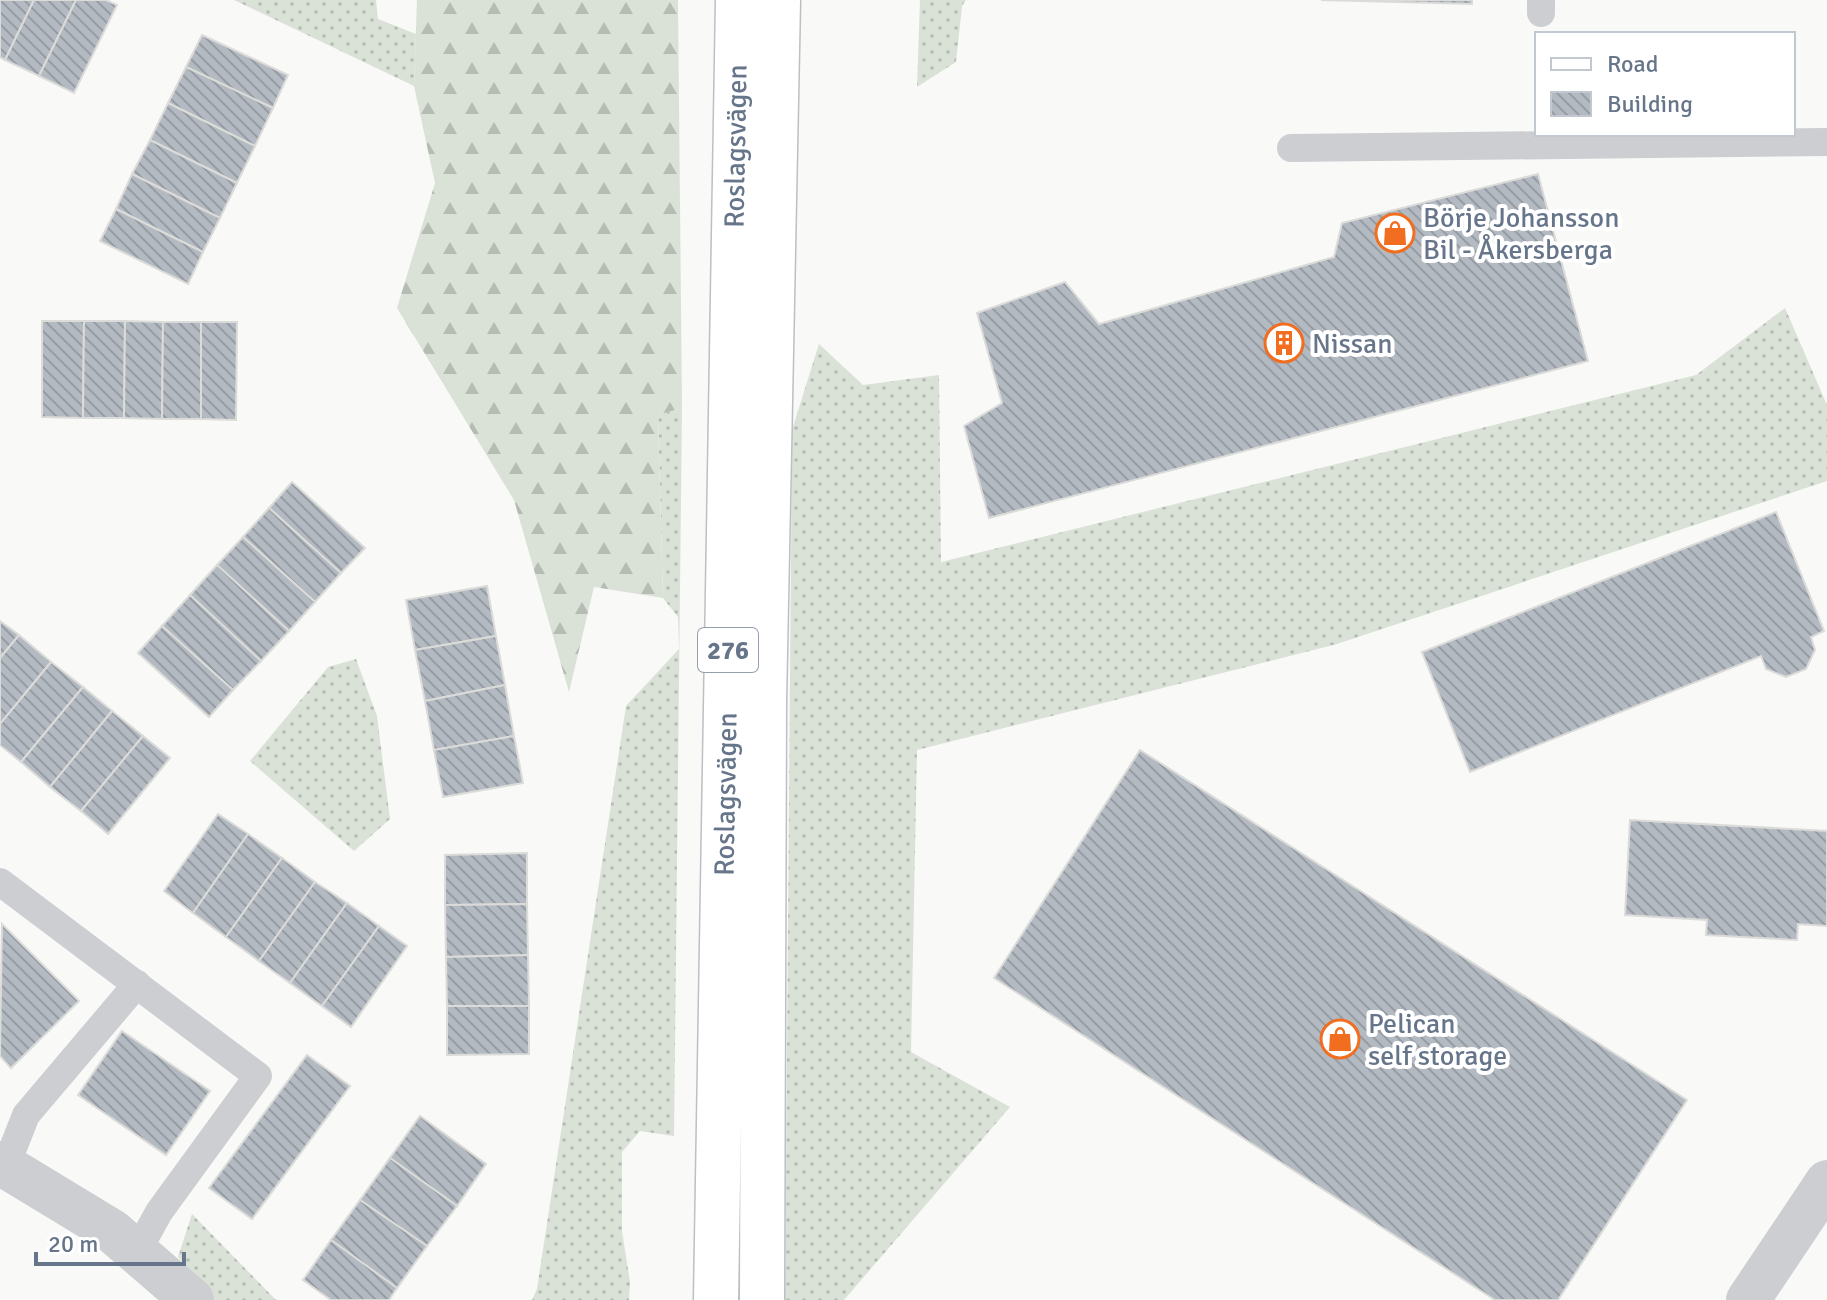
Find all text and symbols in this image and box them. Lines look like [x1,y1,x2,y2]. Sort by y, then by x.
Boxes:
legend [1535,32,1795,136]
text: Road [1607,49,1658,79]
street label: Roslagsvägen [718,64,754,228]
text: Building [1607,89,1693,119]
place label: Börje Johansson Bil - Åkersberga [1423,201,1619,267]
shop icon: Börje Johansson Bil - Åkersberga [1374,212,1416,254]
building icon: Nissan [1263,322,1305,364]
place label: Nissan [1312,327,1393,361]
road number: 276 [698,628,758,672]
street label: Roslagsvägen [708,712,744,876]
place label: Pelican self storage [1368,1007,1507,1073]
shop icon: Pelican self storage [1319,1018,1361,1060]
scale bar [36,1216,184,1266]
text: 20 m [48,1229,98,1259]

